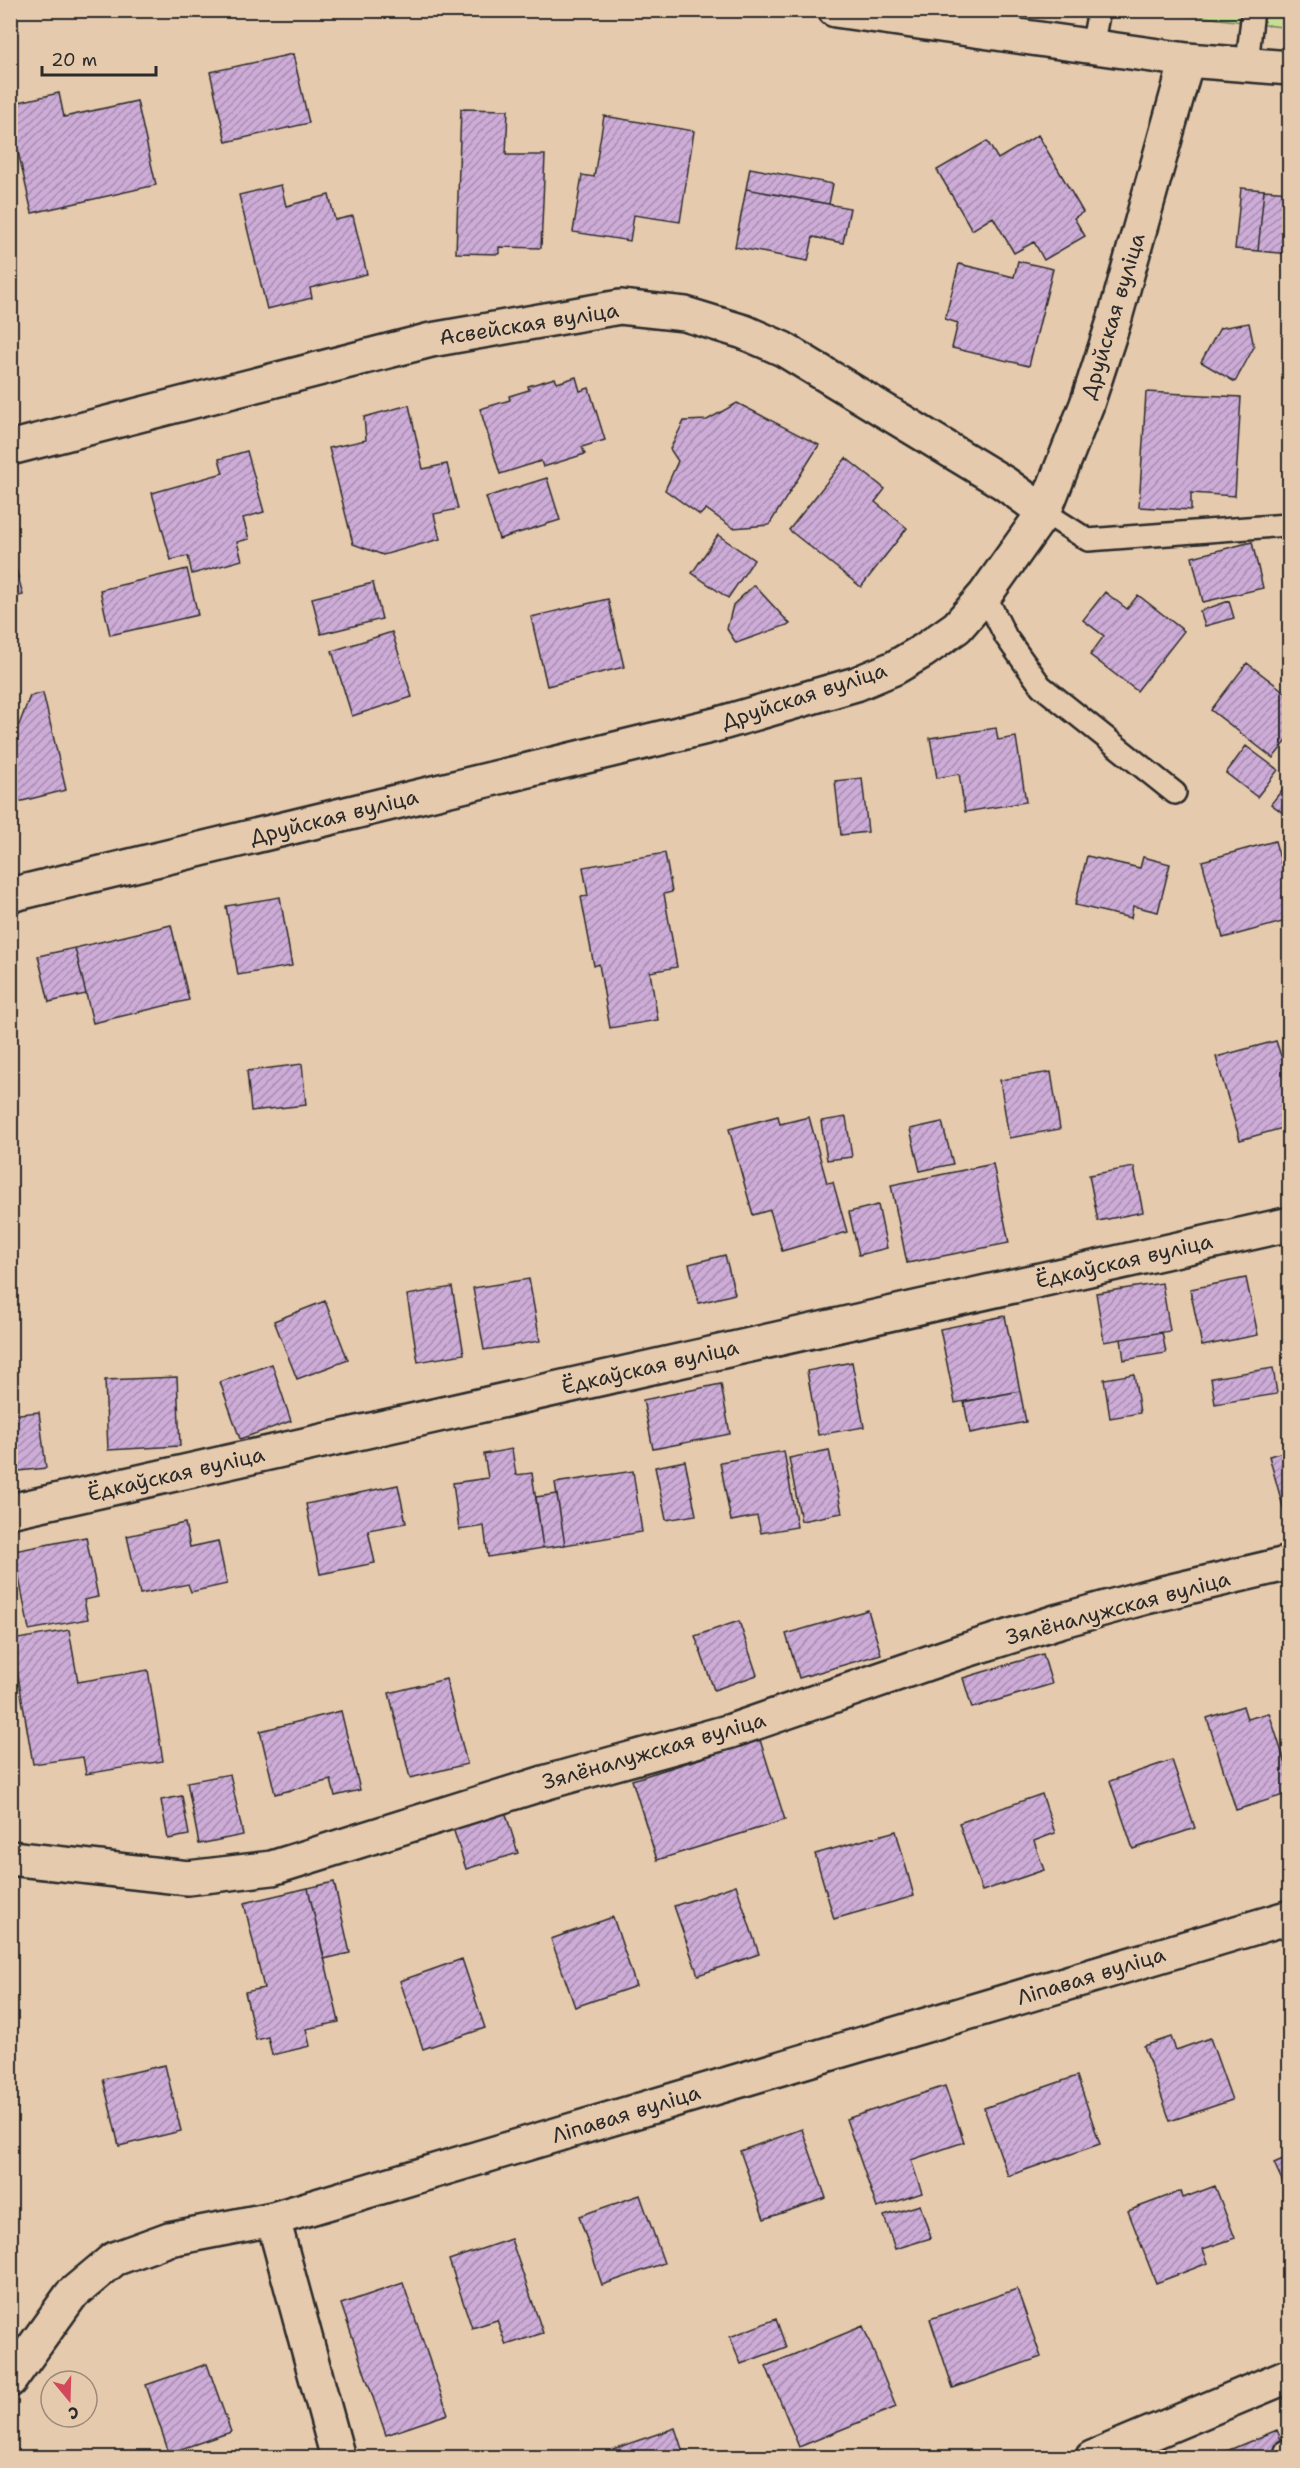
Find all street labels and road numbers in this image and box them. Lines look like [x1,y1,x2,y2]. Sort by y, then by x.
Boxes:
street label: Друйская вуліца [1074,230,1152,402]
street label: Асвейская вуліца [437,296,621,352]
street label: Друйская вуліца [718,656,890,736]
street label: Друйская вуліца [247,783,421,851]
street label: Ёдкаўская вуліца [1033,1227,1215,1295]
street label: Ёдкаўская вуліца [559,1333,741,1401]
street label: Ёдкаўская вуліца [85,1440,267,1508]
street label: Зялёналужская вуліца [1003,1565,1233,1651]
street label: Зялёналужская вуліца [539,1706,769,1796]
street label: Ліпавая вуліца [1013,1940,1169,2012]
street label: Ліпавая вуліца [548,2078,704,2150]

